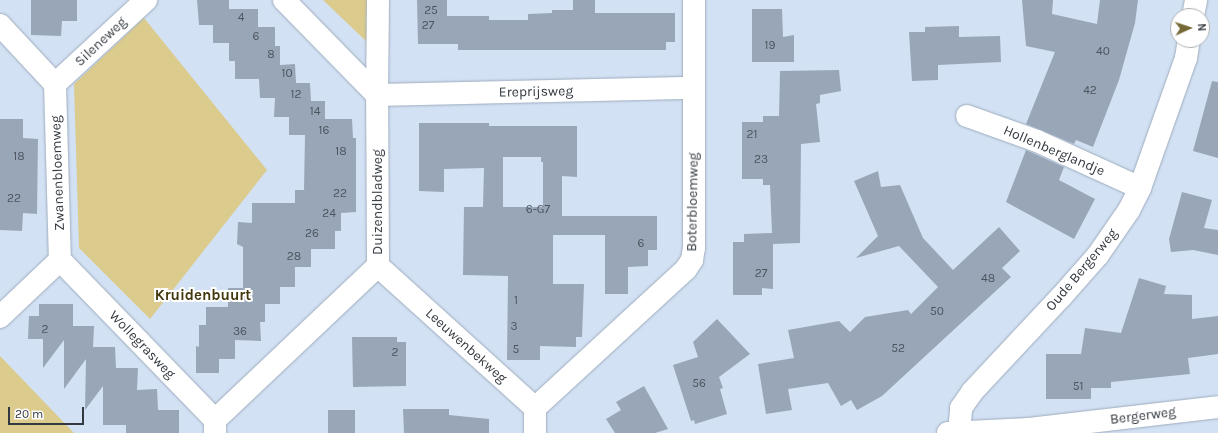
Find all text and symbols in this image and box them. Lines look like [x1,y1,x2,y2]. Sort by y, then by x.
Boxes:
house number: 25 [424,4,438,18]
north arrow [1170,8,1210,48]
house number: 4 [238,11,244,25]
street label: Sileneweg [72,14,130,70]
house number: 27 [422,19,434,33]
text: N [1195,23,1208,32]
house number: 6 [253,30,259,44]
house number: 19 [765,39,775,53]
house number: 40 [1096,45,1110,59]
house number: 8 [267,48,275,62]
house number: 10 [281,67,293,81]
street label: Ereprijsweg [499,83,573,101]
house number: 42 [1083,84,1097,98]
house number: 12 [291,88,301,102]
house number: 14 [310,105,320,119]
street label: Zwanenbloemweg [48,115,68,231]
street label: Hollenberglandje [1001,122,1107,180]
house number: 16 [319,124,329,138]
house number: 21 [747,128,757,142]
house number: 18 [335,145,347,159]
street label: Duizendbladweg [370,149,386,255]
house number: 18 [13,150,25,164]
street label: Boterbloemweg [684,152,702,252]
house number: 23 [754,153,768,167]
house number: 22 [333,187,347,201]
house number: 22 [7,192,21,206]
house number: 6-G7 [526,203,550,217]
house number: 24 [322,207,336,221]
street label: Oude Bergerweg [1043,225,1121,315]
house number: 26 [305,227,319,241]
house number: 6 [638,237,644,251]
house number: 28 [287,250,301,264]
house number: 27 [755,267,767,281]
house number: 48 [981,272,995,286]
district label: Kruidenbuurt [155,287,251,305]
house number: 1 [514,294,518,308]
street label: Leeuwenbekweg [422,305,510,387]
house number: 50 [930,305,944,319]
street label: Wollegrasweg [105,308,179,382]
house number: 3 [510,320,518,334]
house number: 2 [42,323,48,337]
house number: 36 [233,325,247,339]
house number: 52 [891,342,905,356]
house number: 5 [513,343,519,357]
house number: 2 [392,346,398,360]
house number: 56 [692,377,706,391]
house number: 51 [1073,380,1083,394]
scale bar [10,399,86,425]
street label: Bergerweg [1109,404,1177,428]
text: 20 m [15,407,43,421]

